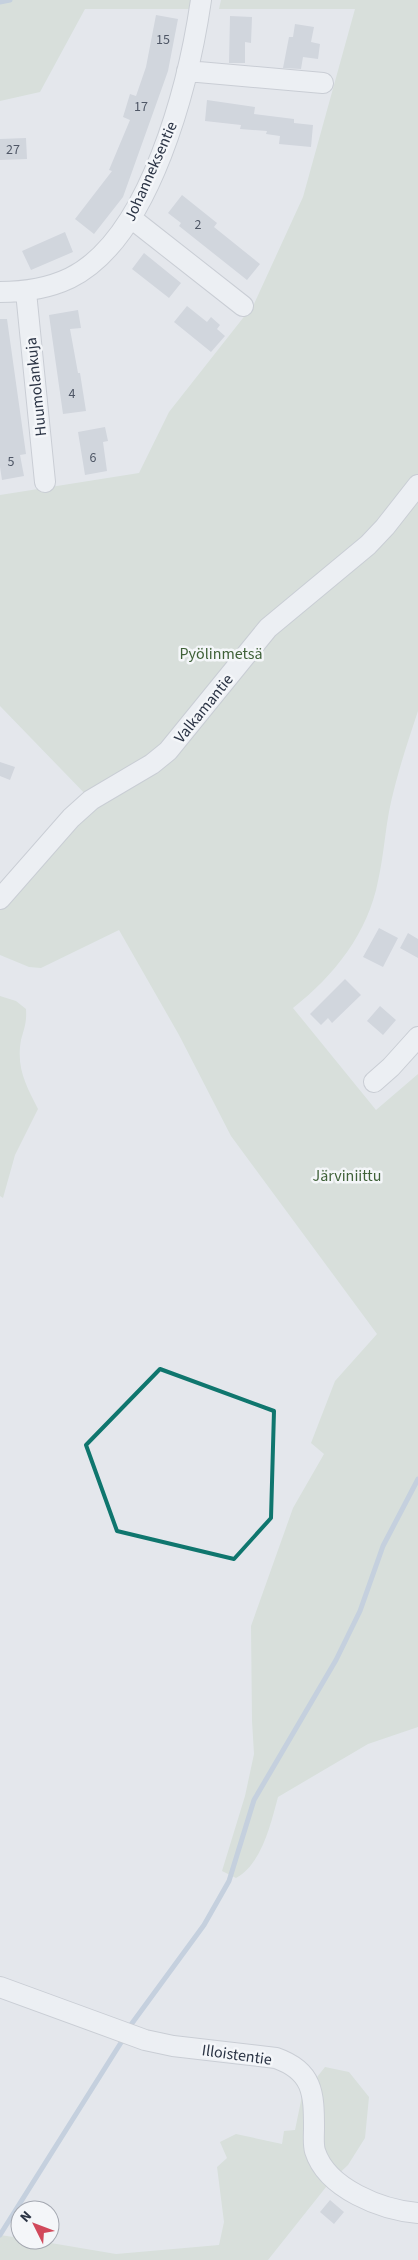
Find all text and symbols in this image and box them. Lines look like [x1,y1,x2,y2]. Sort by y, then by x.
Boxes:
house number: 15 [156,30,170,50]
house number: 17 [134,97,148,117]
street label: Johanneksentie [119,118,183,225]
house number: 27 [6,140,20,160]
house number: 2 [195,215,202,235]
street label: Huumolankuja [20,336,52,437]
house number: 4 [69,384,76,404]
house number: 6 [90,448,97,468]
house number: 5 [8,452,15,472]
park label: Pyölinmetsä [180,643,262,665]
street label: Valkamantie [169,669,239,748]
park label: Järviniittu [313,1165,381,1187]
street label: Illoistentie [200,2039,273,2071]
north arrow [10,2200,60,2250]
text: N [16,2207,37,2227]

